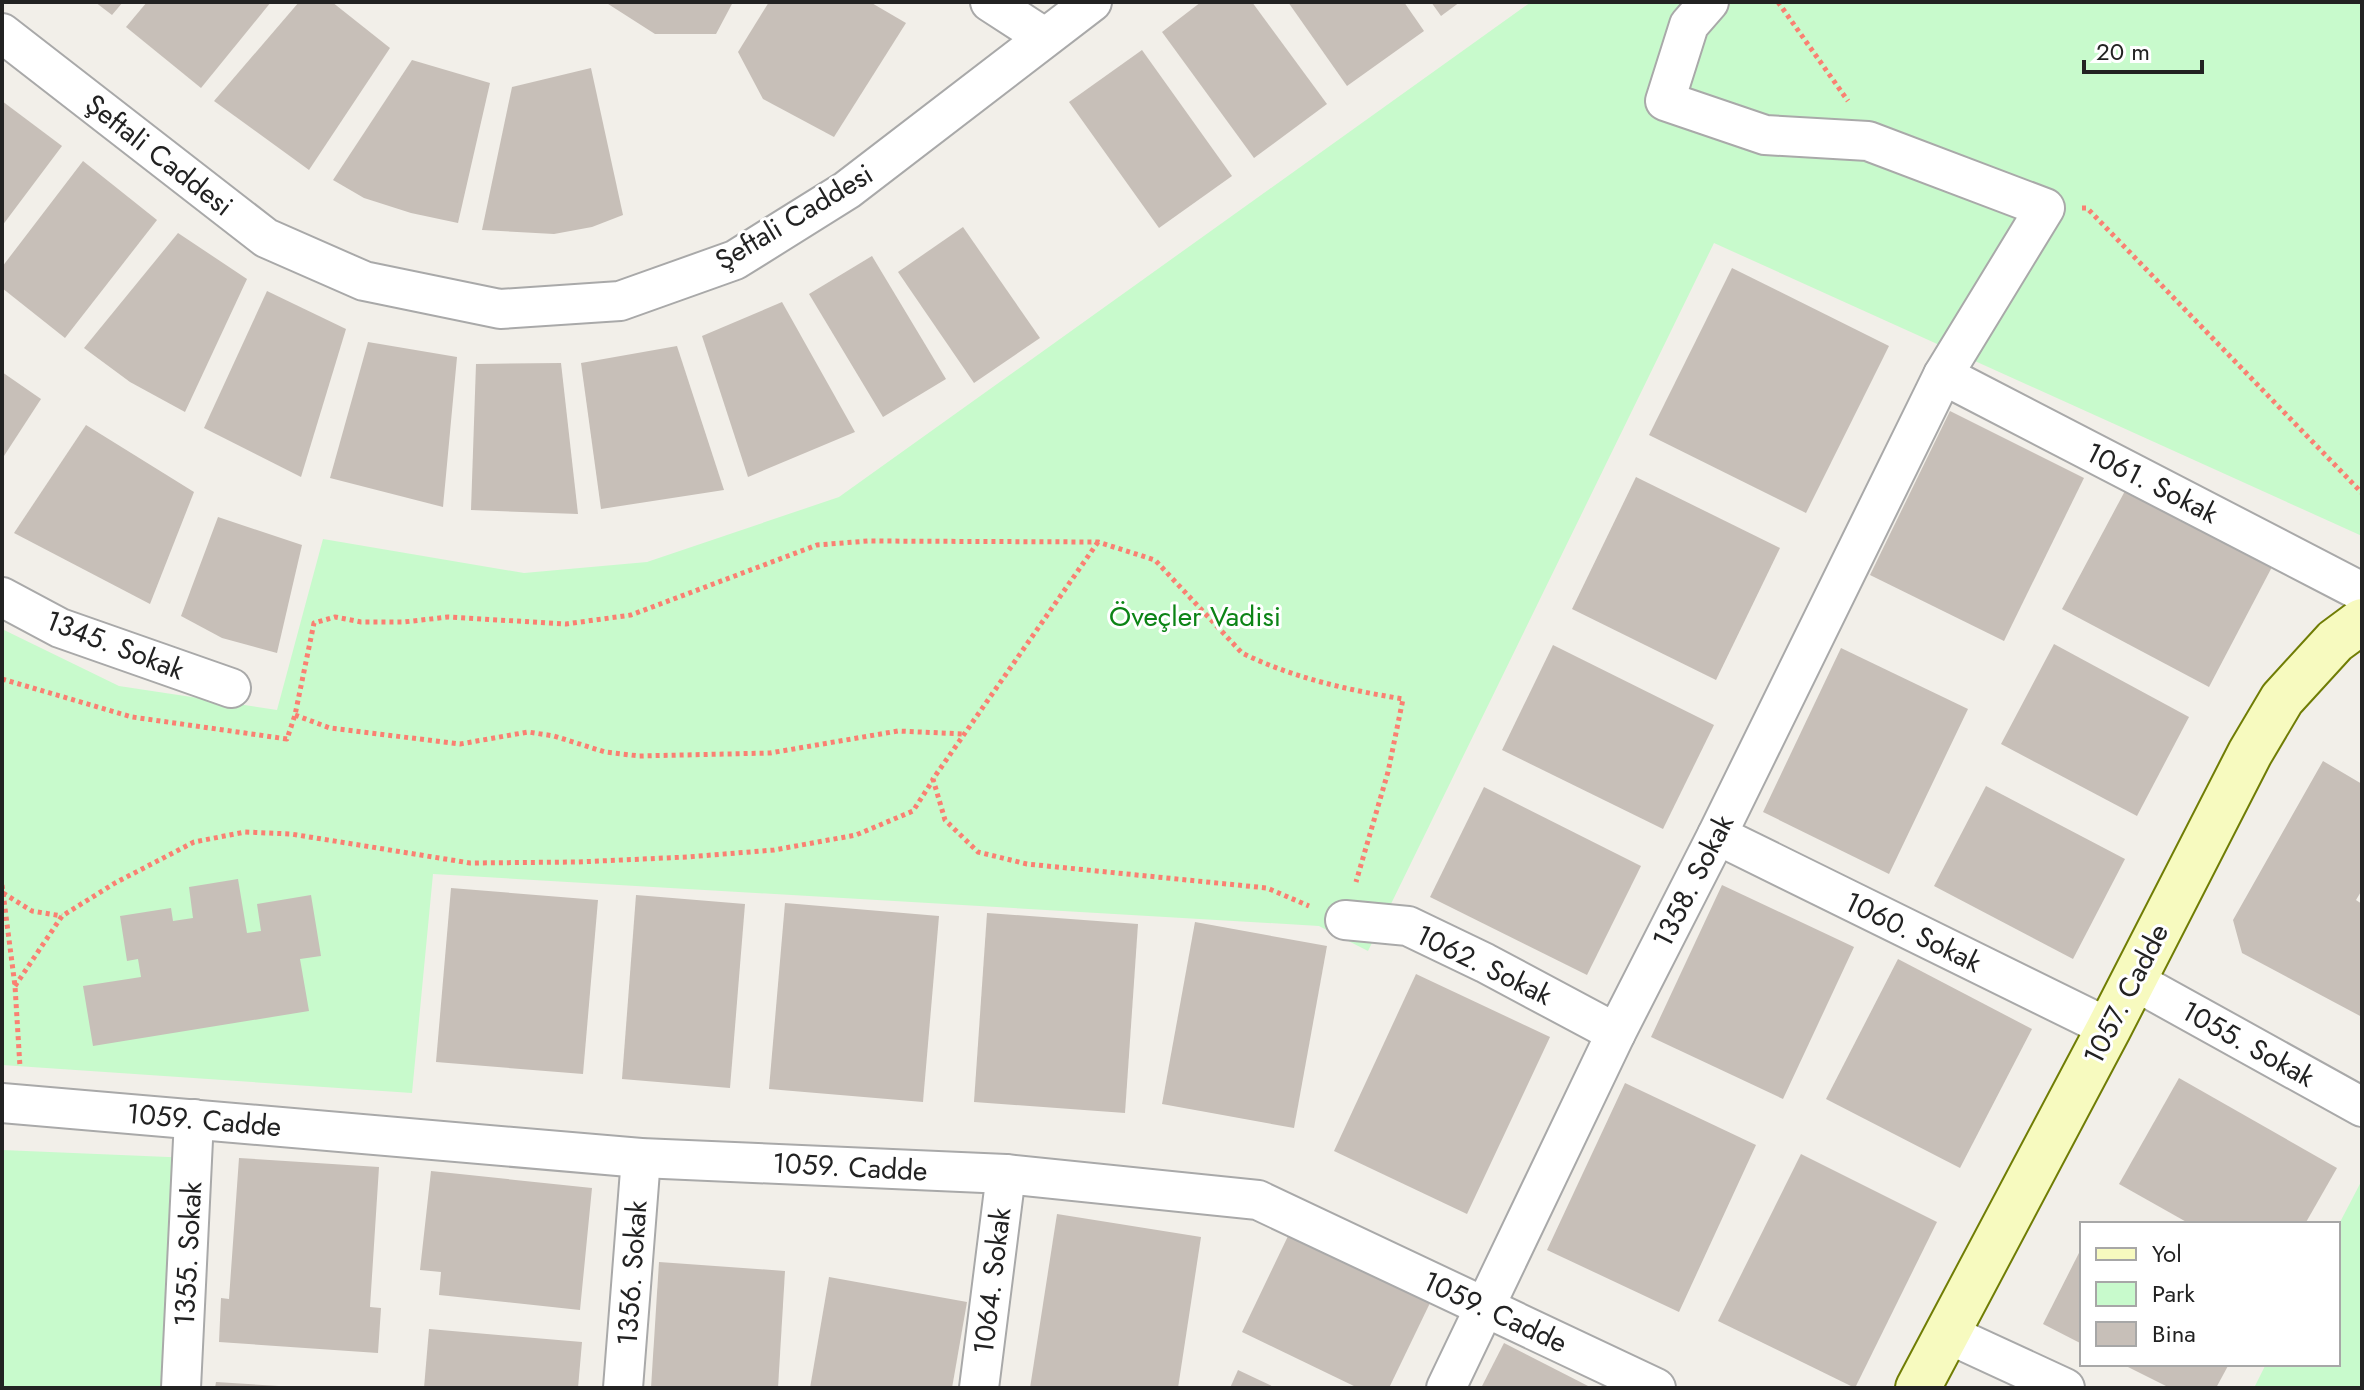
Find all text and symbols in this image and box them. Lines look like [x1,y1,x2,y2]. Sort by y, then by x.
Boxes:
scale bar [2084,24,2202,74]
text: 20 m [2096,34,2150,69]
street label: Şeftali Caddesi [76,84,242,226]
street label: Şeftali Caddesi [707,154,881,280]
street label: 1061. Sokak [2079,432,2226,534]
park label: Öveçler Vadisi [1109,596,1281,637]
street label: 1345. Sokak [40,600,191,690]
street label: 1358. Sokak [1642,807,1744,955]
street label: 1060. Sokak [1838,881,1989,983]
street label: 1062. Sokak [1409,914,1560,1016]
street label: 1057. Cadde [2073,917,2179,1071]
street label: 1055. Sokak [2174,991,2323,1098]
street label: 1059. Cadde [125,1093,283,1147]
street label: 1059. Cadde [771,1142,929,1192]
street label: 1355. Sokak [164,1180,212,1327]
street label: 1356. Sokak [606,1198,658,1347]
street label: 1064. Sokak [963,1205,1021,1357]
legend [2080,1222,2340,1366]
text: Yol [2152,1236,2182,1271]
street label: 1059. Cadde [1416,1261,1574,1363]
text: Park [2152,1276,2195,1311]
text: Bina [2152,1316,2196,1351]

